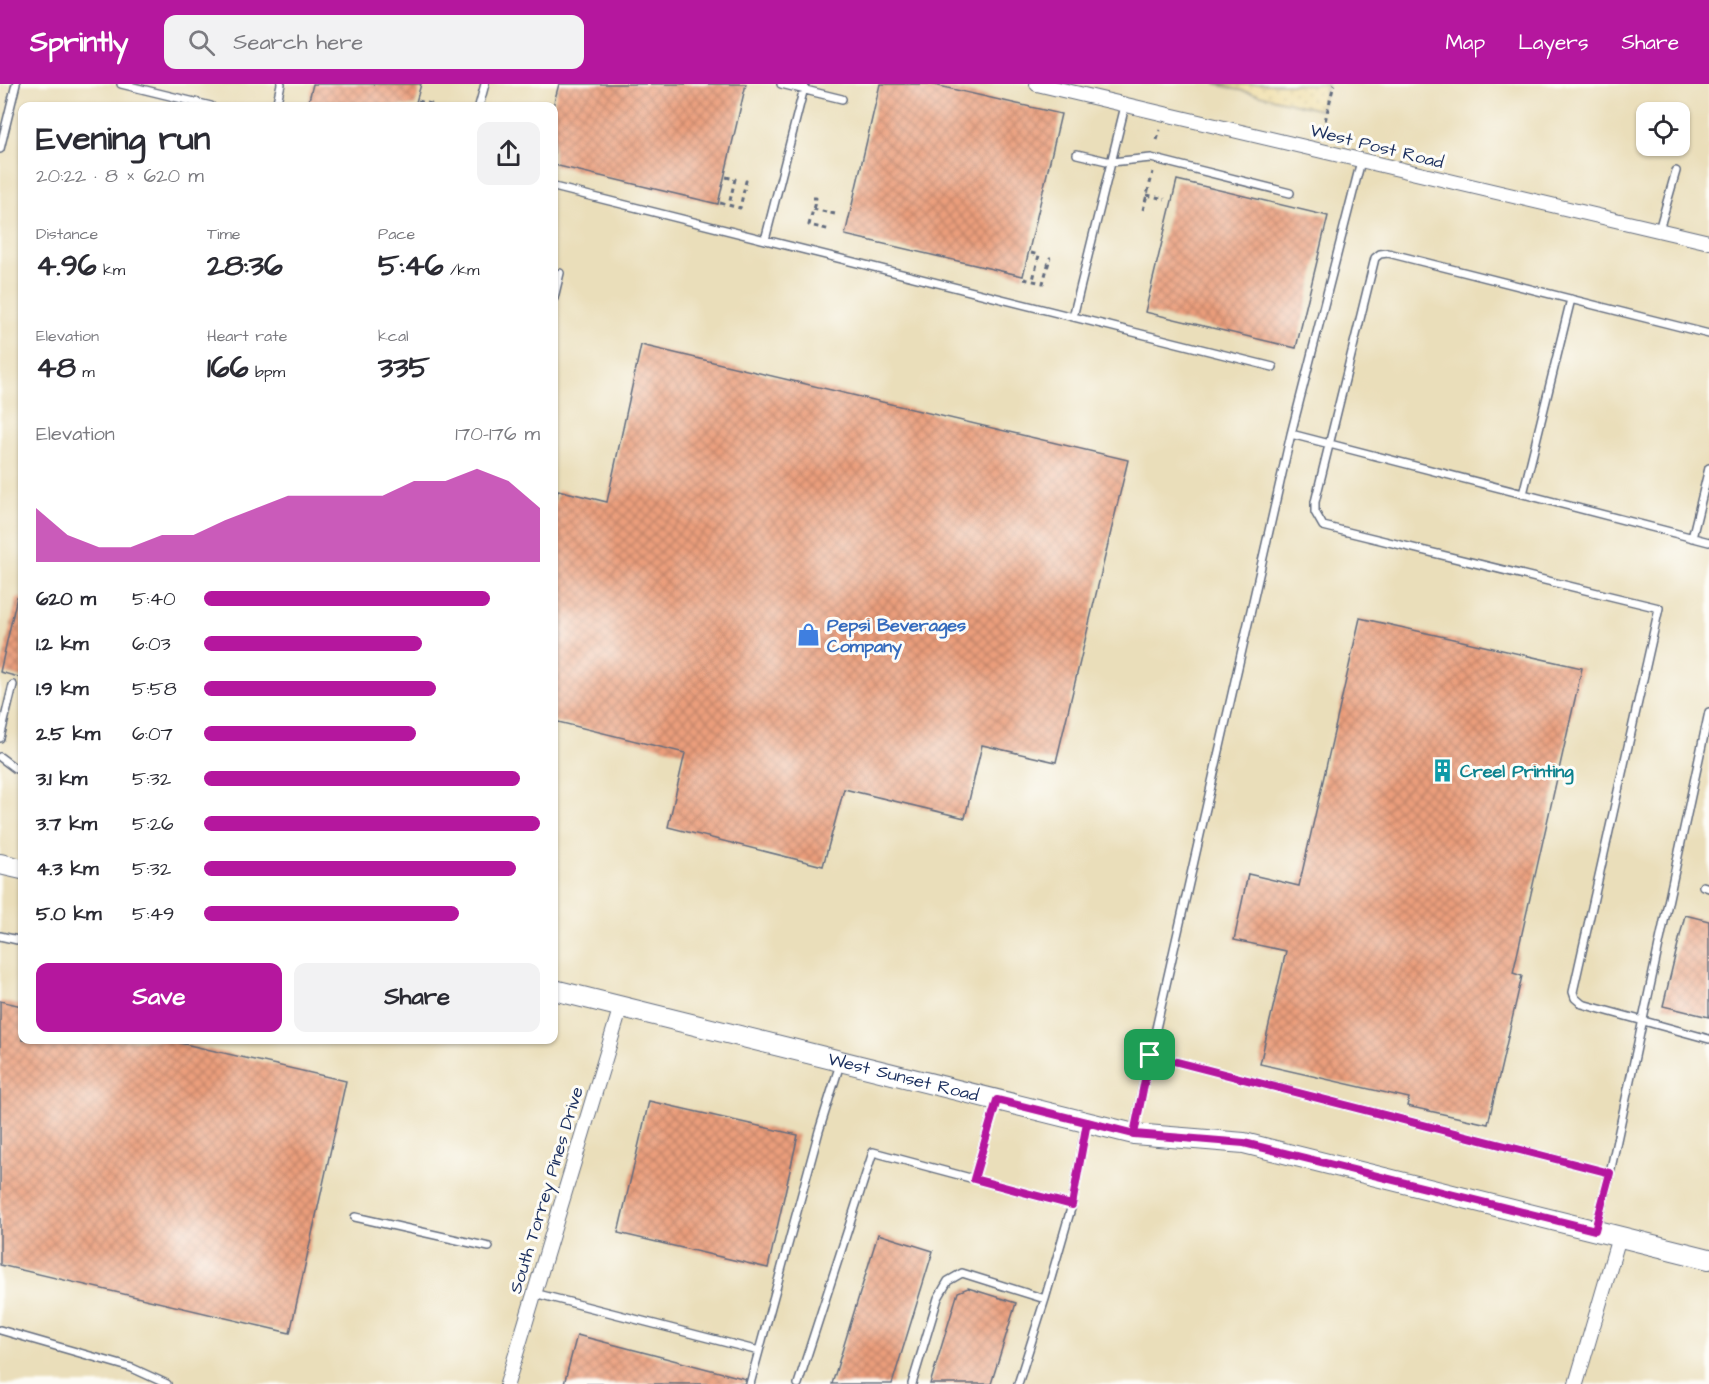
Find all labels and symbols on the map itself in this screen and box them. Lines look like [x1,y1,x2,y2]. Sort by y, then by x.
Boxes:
street label: West Post Road [1308,118,1446,175]
place label: Pepsi Beverages Company [827,613,966,660]
shop icon: Pepsi Beverages Company [796,622,822,648]
building icon: Creel Printing [1429,758,1455,784]
place label: Creel Printing [1460,759,1574,785]
pin [1124,1029,1175,1080]
street label: West Sunset Road [825,1046,981,1108]
street label: South Torrey Pines Drive [503,1084,591,1297]

